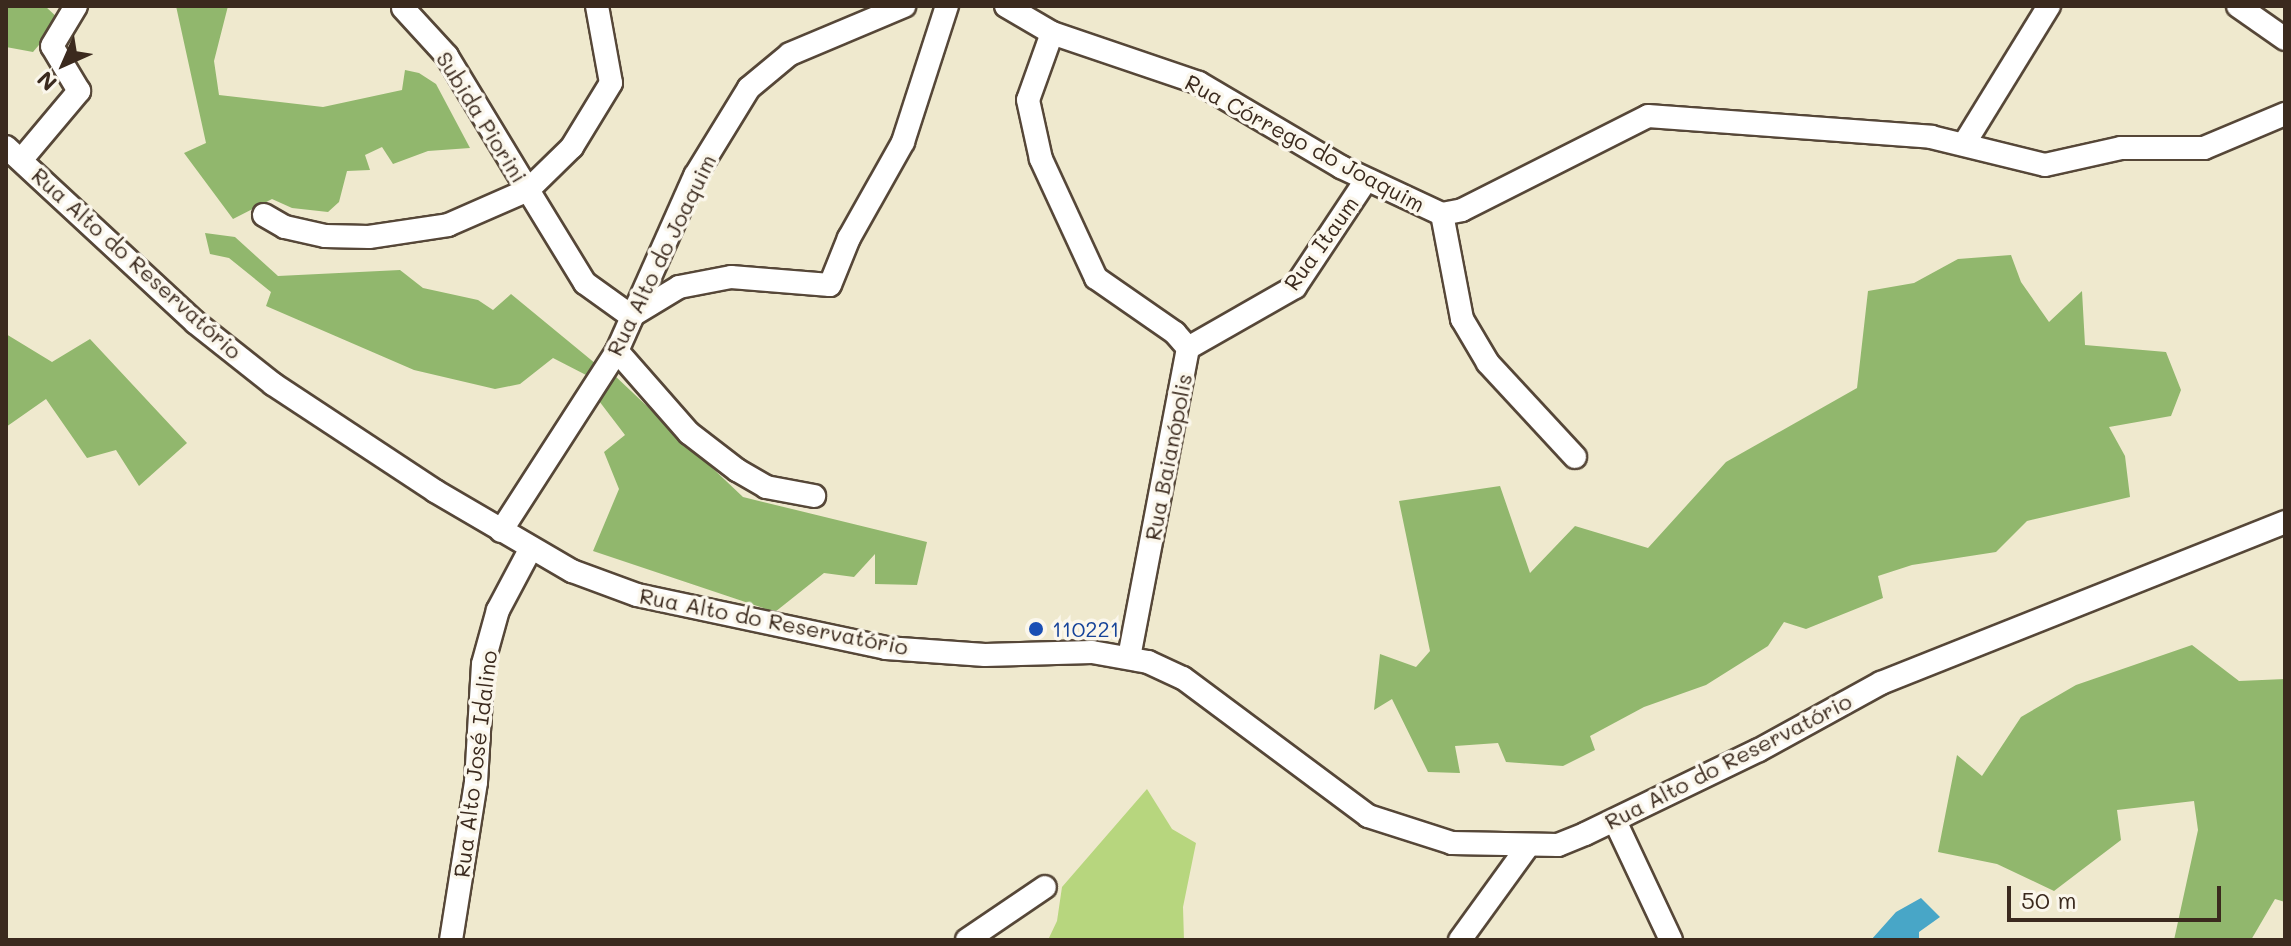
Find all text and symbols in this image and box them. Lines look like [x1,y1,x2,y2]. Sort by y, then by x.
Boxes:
north arrow [24,24,104,104]
street label: Subida Piorini [431,46,533,188]
text: N [31,65,63,97]
street label: Rua Córrego do Joaquim [1181,69,1429,217]
street label: Rua Alto do Joaquim [601,150,721,360]
street label: Rua Alto do Reservatório [27,162,247,364]
street label: Rua Itaum [1278,191,1364,295]
street label: Rua Baianópolis [1139,371,1197,543]
street label: Rua Alto do Reservatório [637,582,911,660]
place label: 110221 [1052,616,1120,642]
marker: 110221 [1027,620,1045,638]
street label: Rua Alto José Idalino [448,649,502,879]
street label: Rua Alto do Reservatório [1600,687,1856,835]
scale bar [2011,870,2225,920]
text: 50 m [2021,884,2077,915]

